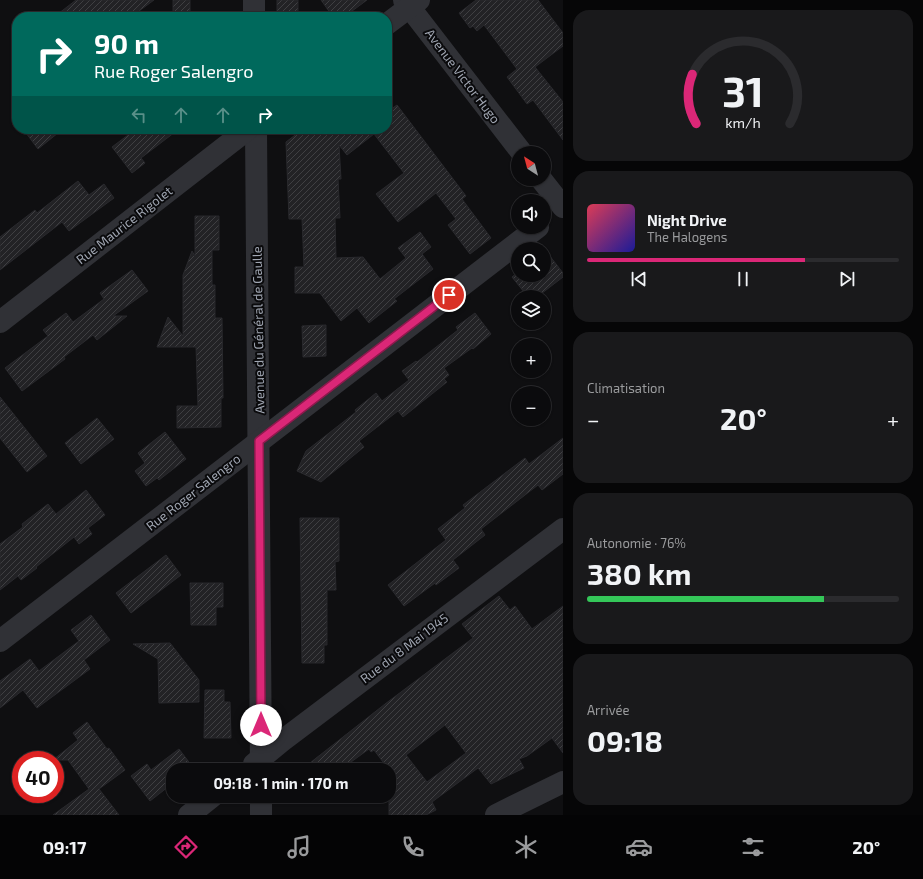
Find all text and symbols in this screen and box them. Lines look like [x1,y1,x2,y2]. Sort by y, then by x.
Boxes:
street label: Avenue Victor Hugo [422,25,504,127]
text: 90 m [94,26,159,60]
icon: right [28,28,80,80]
text: Rue Roger Salengro [94,60,254,82]
text: 31 [722,64,764,114]
icon: left [128,104,150,126]
icon: ahead [170,104,192,126]
icon: ahead [212,104,234,126]
icon: right [254,104,276,126]
text: km/h [725,113,761,130]
north arrow [511,146,551,186]
map controls [511,146,551,426]
street label: Rue Maurice Rigolet [73,183,175,267]
button: sound [511,194,551,234]
text: Night Drive [647,211,727,229]
text: The Halogens [647,229,727,245]
button: search [511,242,551,282]
street label: Avenue du Général de Gaulle [249,246,267,414]
icon: previous [628,268,650,290]
icon: pause [732,268,754,290]
icon: next [836,268,858,290]
pin [432,278,466,312]
icon: arrive [438,284,460,306]
button: layers [511,290,551,330]
button: + [511,338,551,378]
text: Climatisation [587,380,665,396]
button: − [511,386,551,426]
text: 20° [720,400,767,436]
text: − [587,406,600,432]
text: + [887,406,899,432]
street label: Rue Roger Salengro [143,450,243,534]
text: Autonomie · 76% [587,535,686,551]
text: 380 km [587,555,691,591]
street label: Rue du 8 Mai 1945 [357,610,451,686]
text: Arrivée [587,702,630,718]
position arrow [240,704,282,746]
text: 09:18 [587,722,663,758]
speed limit sign: 40 [12,751,64,803]
text: 09:18 · 1 min · 170 m [214,774,348,792]
icon: directions [172,833,200,861]
icon: music [285,833,313,861]
icon: phone [399,833,427,861]
icon: climate [512,833,540,861]
icon: car [625,833,653,861]
icon: filters [739,833,767,861]
text: 09:17 [43,836,87,858]
text: 20° [852,836,880,858]

